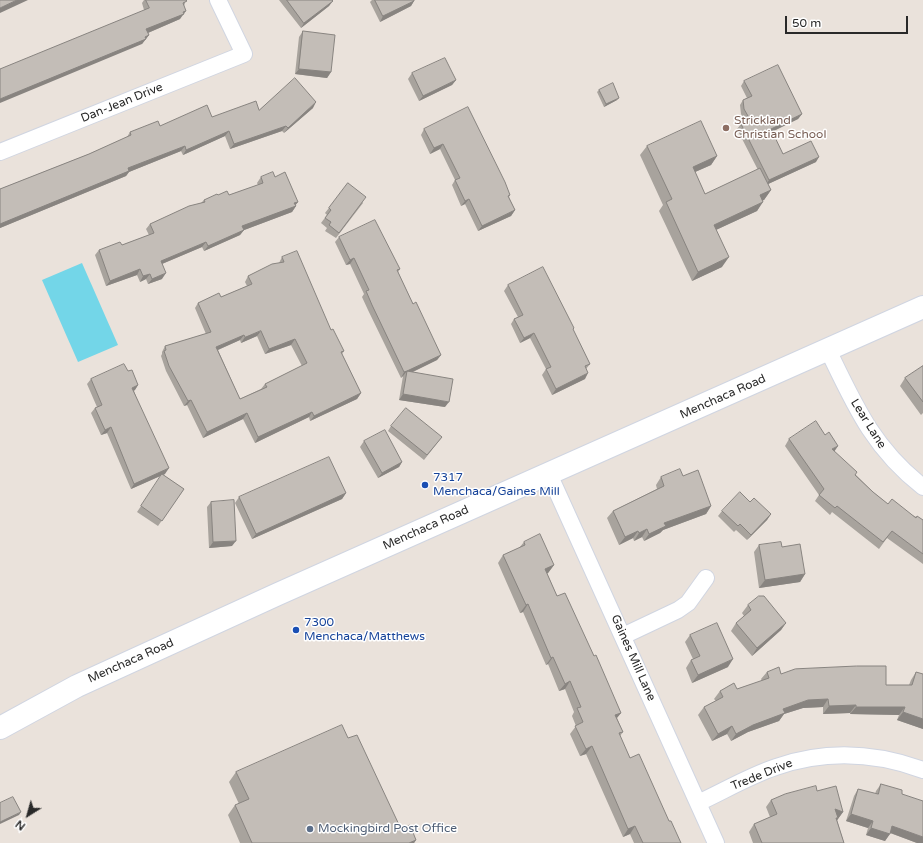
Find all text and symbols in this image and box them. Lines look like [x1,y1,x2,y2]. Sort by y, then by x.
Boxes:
scale bar [787,8,910,34]
text: 50 m [792,16,821,30]
street label: Dan-Jean Drive [79,80,165,126]
place label: Strickland Christian School [734,114,826,142]
marker: Strickland Christian School [721,123,731,133]
street label: Menchaca Road [678,372,768,422]
street label: Lear Lane [847,396,889,452]
place label: 7317 Menchaca/Gaines Mill [433,471,560,499]
marker: 7317 Menchaca/Gaines Mill [420,480,430,490]
street label: Menchaca Road [381,503,471,553]
street label: Gaines Mill Lane [607,613,659,703]
place label: 7300 Menchaca/Matthews [304,616,425,644]
marker: 7300 Menchaca/Matthews [291,625,301,635]
street label: Menchaca Road [86,636,176,686]
street label: Trede Drive [729,756,795,794]
north arrow [8,795,48,835]
text: N [13,817,28,833]
place label: Mockingbird Post Office [318,822,457,836]
marker: Mockingbird Post Office [305,824,315,834]

